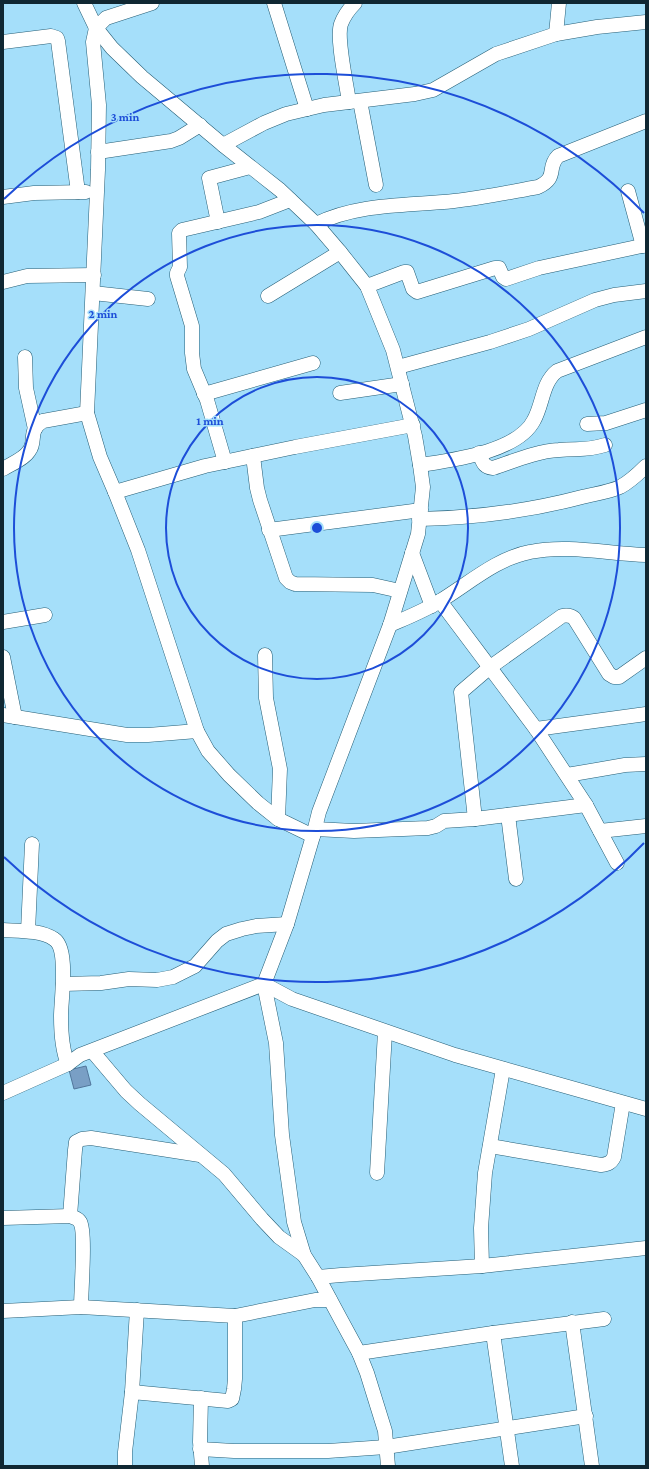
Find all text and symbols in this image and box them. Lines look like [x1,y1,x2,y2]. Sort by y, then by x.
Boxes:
text: 3 min [111,110,139,124]
text: 2 min [89,307,118,321]
text: 1 min [196,414,224,428]
centre of rings [310,521,324,535]

